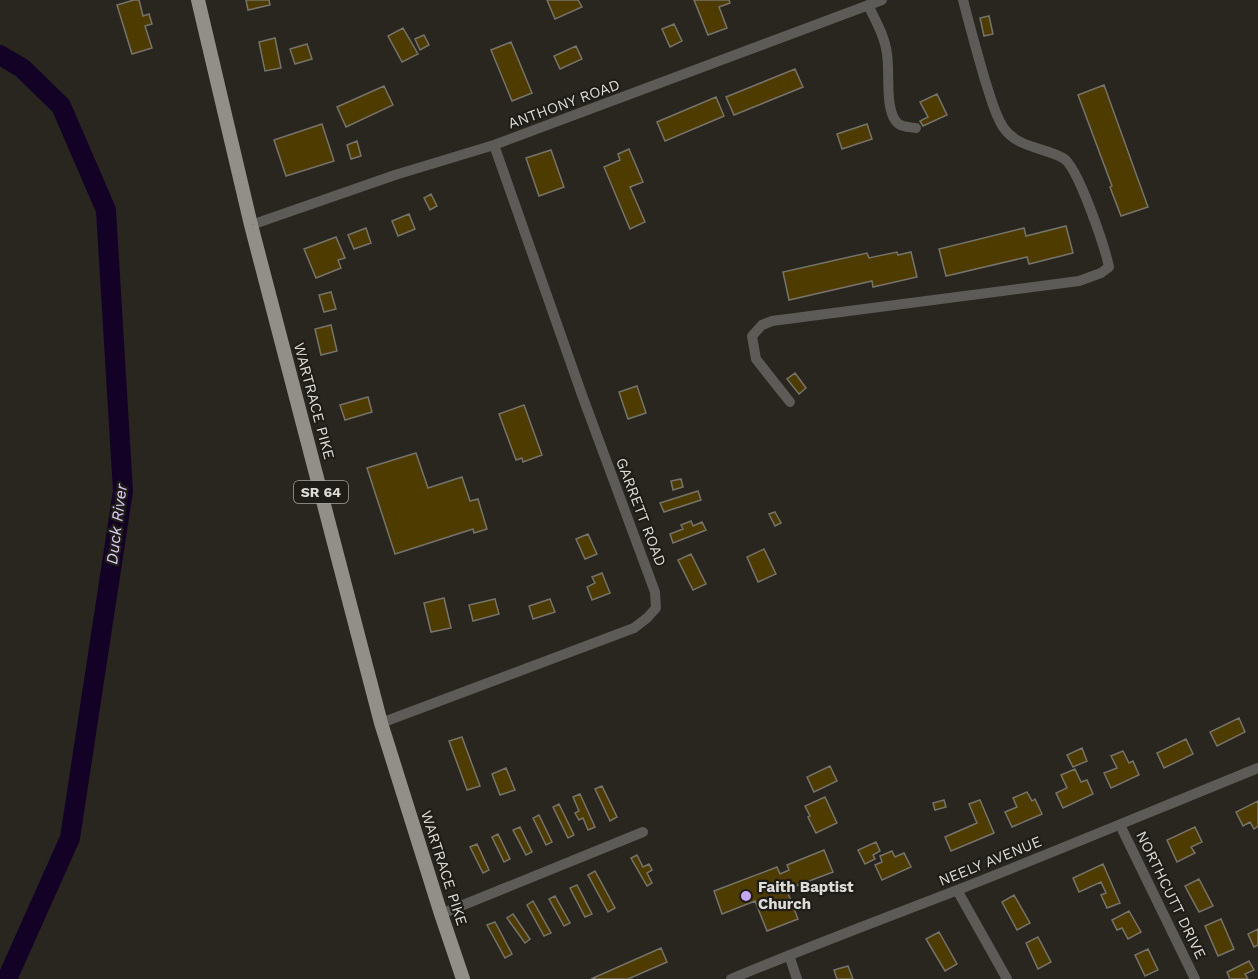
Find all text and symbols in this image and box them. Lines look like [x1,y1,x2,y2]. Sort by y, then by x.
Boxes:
street label: ANTHONY ROAD [506,75,622,133]
street label: WARTRACE PIKE [290,341,338,461]
street label: GARRETT ROAD [612,455,670,569]
road number: SR 64 [294,481,348,503]
water label: Duck River [102,482,131,565]
street label: WARTRACE PIKE [417,808,471,928]
street label: NORTHCUTT DRIVE [1132,828,1210,962]
street label: NEELY AVENUE [936,832,1044,890]
place label: Faith Baptist Church [758,878,854,913]
marker: Faith Baptist Church [739,889,753,903]

